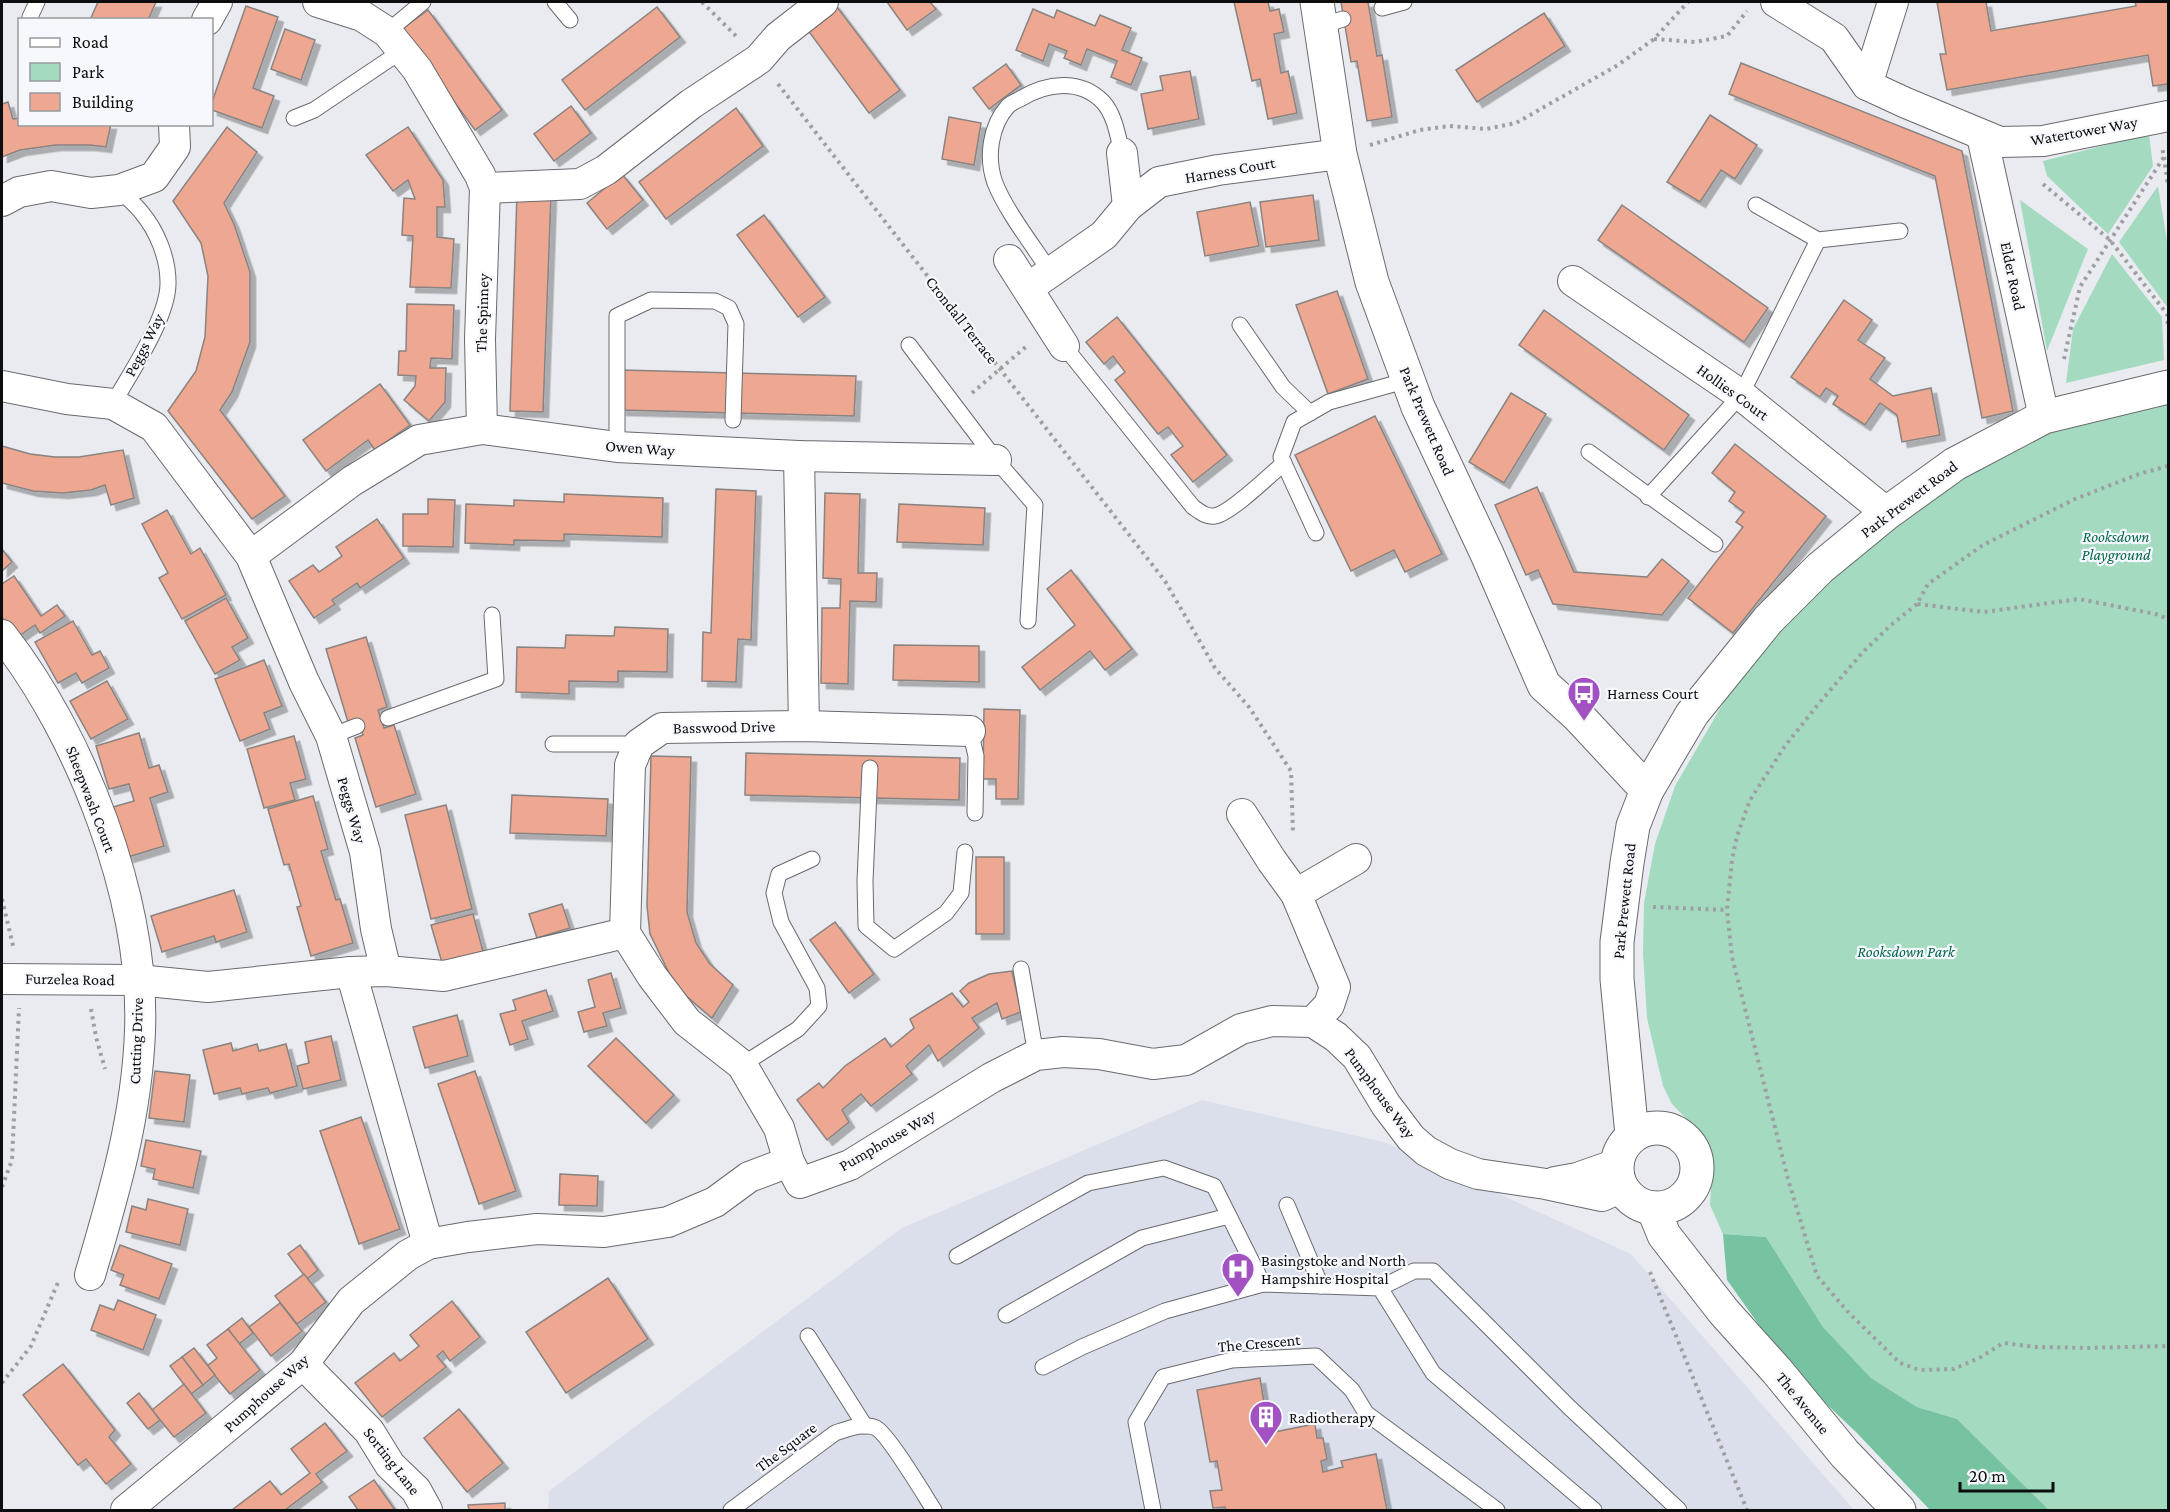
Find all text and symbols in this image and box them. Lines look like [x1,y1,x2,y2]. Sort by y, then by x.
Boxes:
legend [18,18,213,126]
text: Road [72,32,109,52]
text: Park [72,62,104,82]
text: Building [72,92,134,112]
street label: Watertower Way [2029,113,2140,150]
street label: Harness Court [1183,154,1277,186]
street label: Elder Road [1997,240,2029,312]
street label: The Spinney [472,273,493,353]
street label: Crondall Terrace [923,273,1001,367]
street label: Peggs Way [121,310,168,380]
street label: Hollies Court [1694,360,1773,424]
street label: Park Prewett Road [1396,364,1458,478]
street label: Owen Way [605,437,676,460]
street label: Park Prewett Road [1857,457,1961,541]
park label: Rooksdown Playground [2081,528,2151,564]
bus stop icon: Harness Court [1566,675,1602,722]
place label: Harness Court [1607,685,1699,702]
street label: Basswood Drive [673,718,775,736]
street label: Sheepwash Court [62,744,119,855]
street label: Peggs Way [333,775,370,846]
street label: Park Prewett Road [1609,842,1639,960]
park label: Rooksdown Park [1857,943,1956,960]
street label: Furzelea Road [25,970,116,988]
street label: Cutting Drive [126,997,147,1085]
street label: Pumphouse Way [1341,1044,1419,1143]
street label: Pumphouse Way [836,1105,939,1175]
hospital icon: Basingstoke and North Hampshire Hospital [1220,1251,1256,1298]
place label: Basingstoke and North Hampshire Hospital [1261,1252,1407,1288]
street label: The Crescent [1217,1331,1302,1355]
street label: Pumphouse Way [220,1350,313,1436]
street label: The Avenue [1773,1369,1833,1437]
building icon: Radiotherapy [1248,1399,1284,1446]
place label: Radiotherapy [1289,1409,1376,1427]
street label: The Square [752,1419,820,1476]
street label: Sorting Lane [360,1424,424,1499]
scale bar [1960,1455,2053,1493]
text: 20 m [1969,1466,2006,1486]

